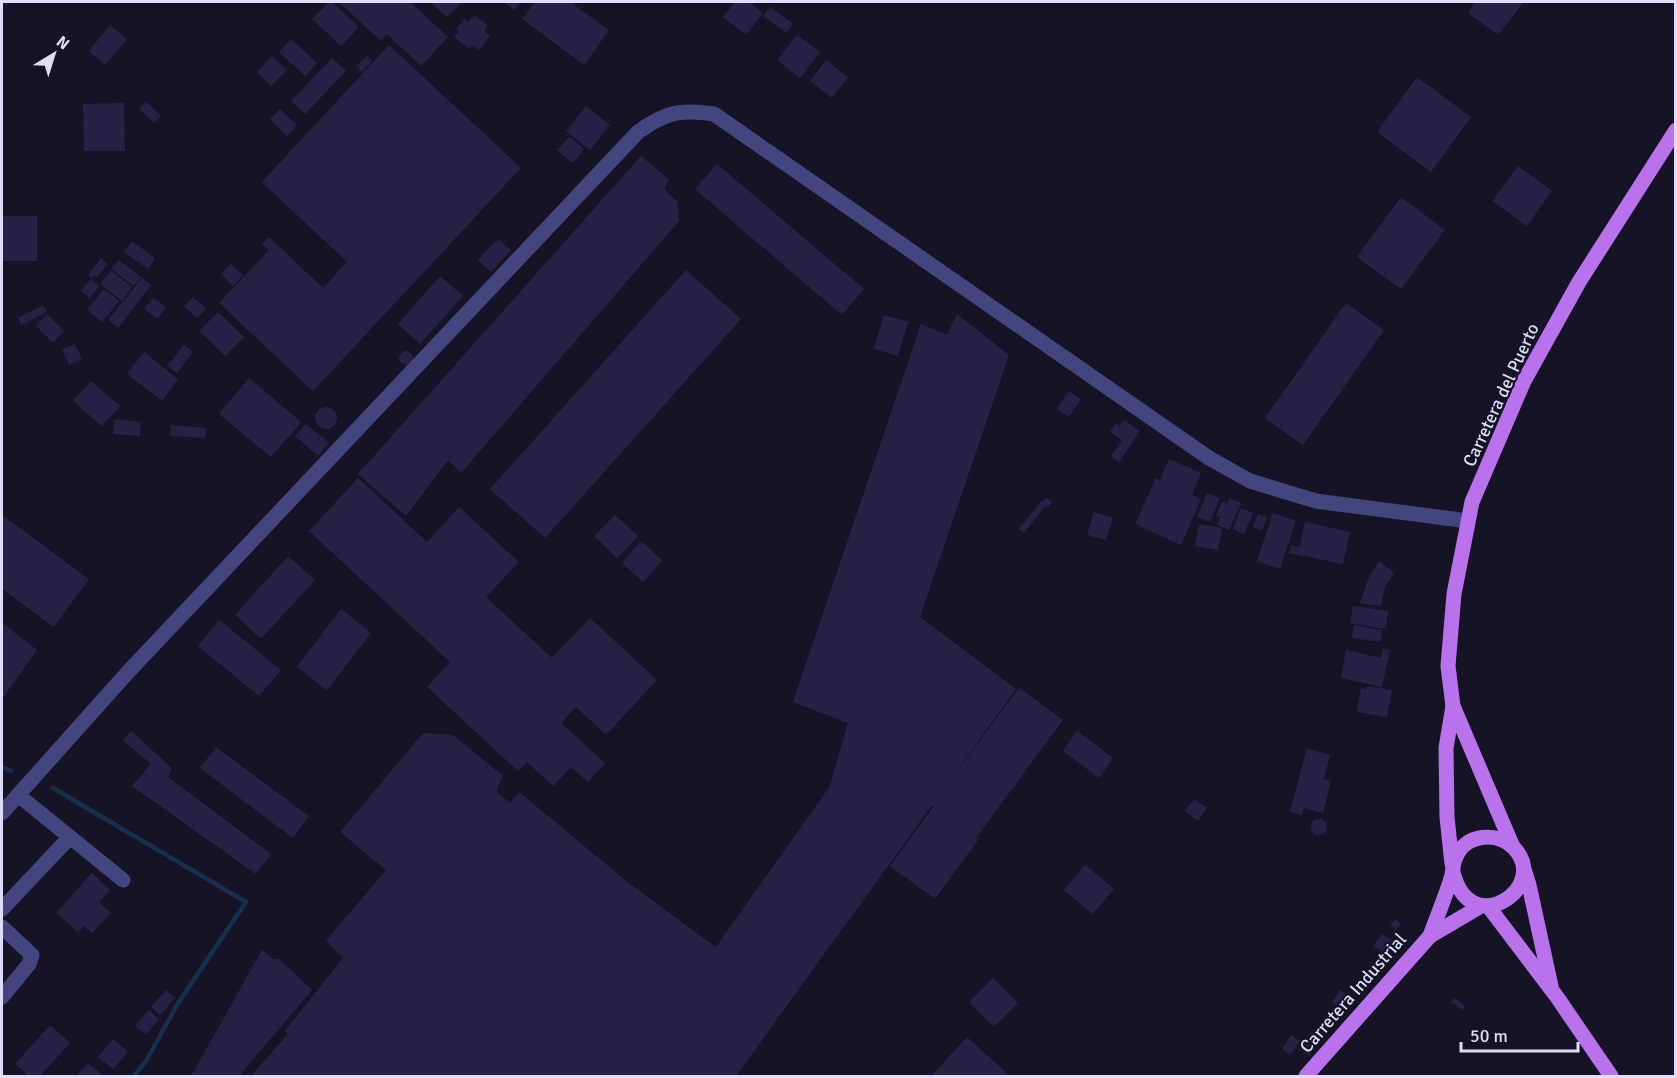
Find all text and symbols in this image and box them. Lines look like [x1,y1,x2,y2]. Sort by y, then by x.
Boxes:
north arrow [24,24,84,84]
text: N [52,32,73,54]
street label: Carretera del Puerto [1458,320,1544,470]
street label: Carretera Industrial [1295,929,1411,1057]
scale bar [1461,1015,1578,1053]
text: 50 m [1470,1025,1508,1047]

